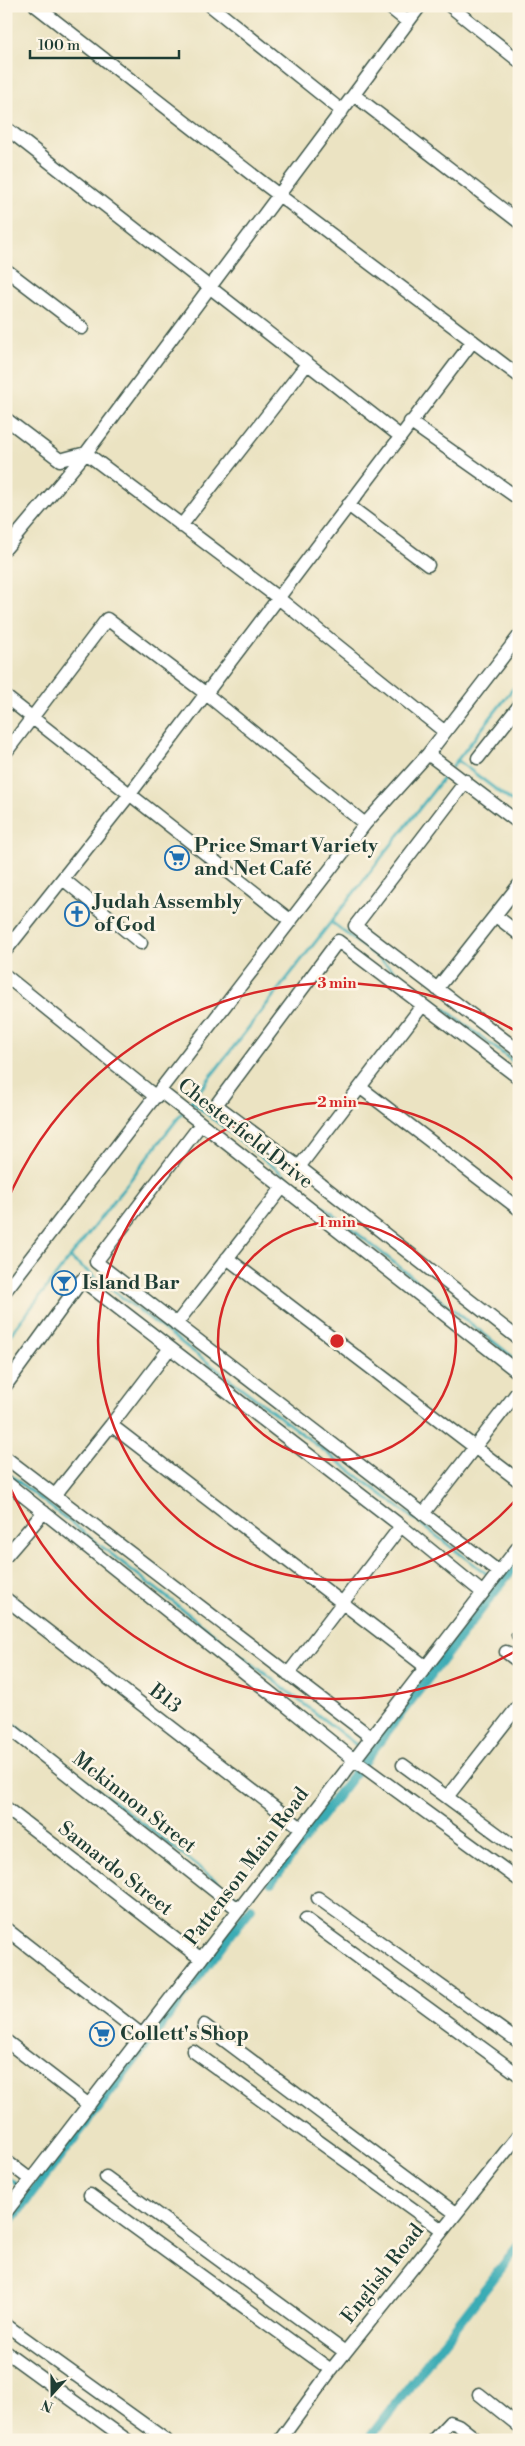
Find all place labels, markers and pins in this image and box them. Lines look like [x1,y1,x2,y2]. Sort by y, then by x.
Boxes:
place label: Price Smart Variety and Net Café [194,834,379,882]
supermarket icon: Price Smart Variety and Net Café [164,845,190,871]
place label: Judah Assembly of God [91,890,244,938]
church icon: Judah Assembly of God [64,901,90,927]
bar icon: Island Bar [51,1270,77,1296]
place label: Island Bar [82,1271,180,1296]
centre of rings [328,1332,346,1350]
supermarket icon: Collett's Shop [89,2021,115,2047]
place label: Collett's Shop [120,2022,249,2047]

